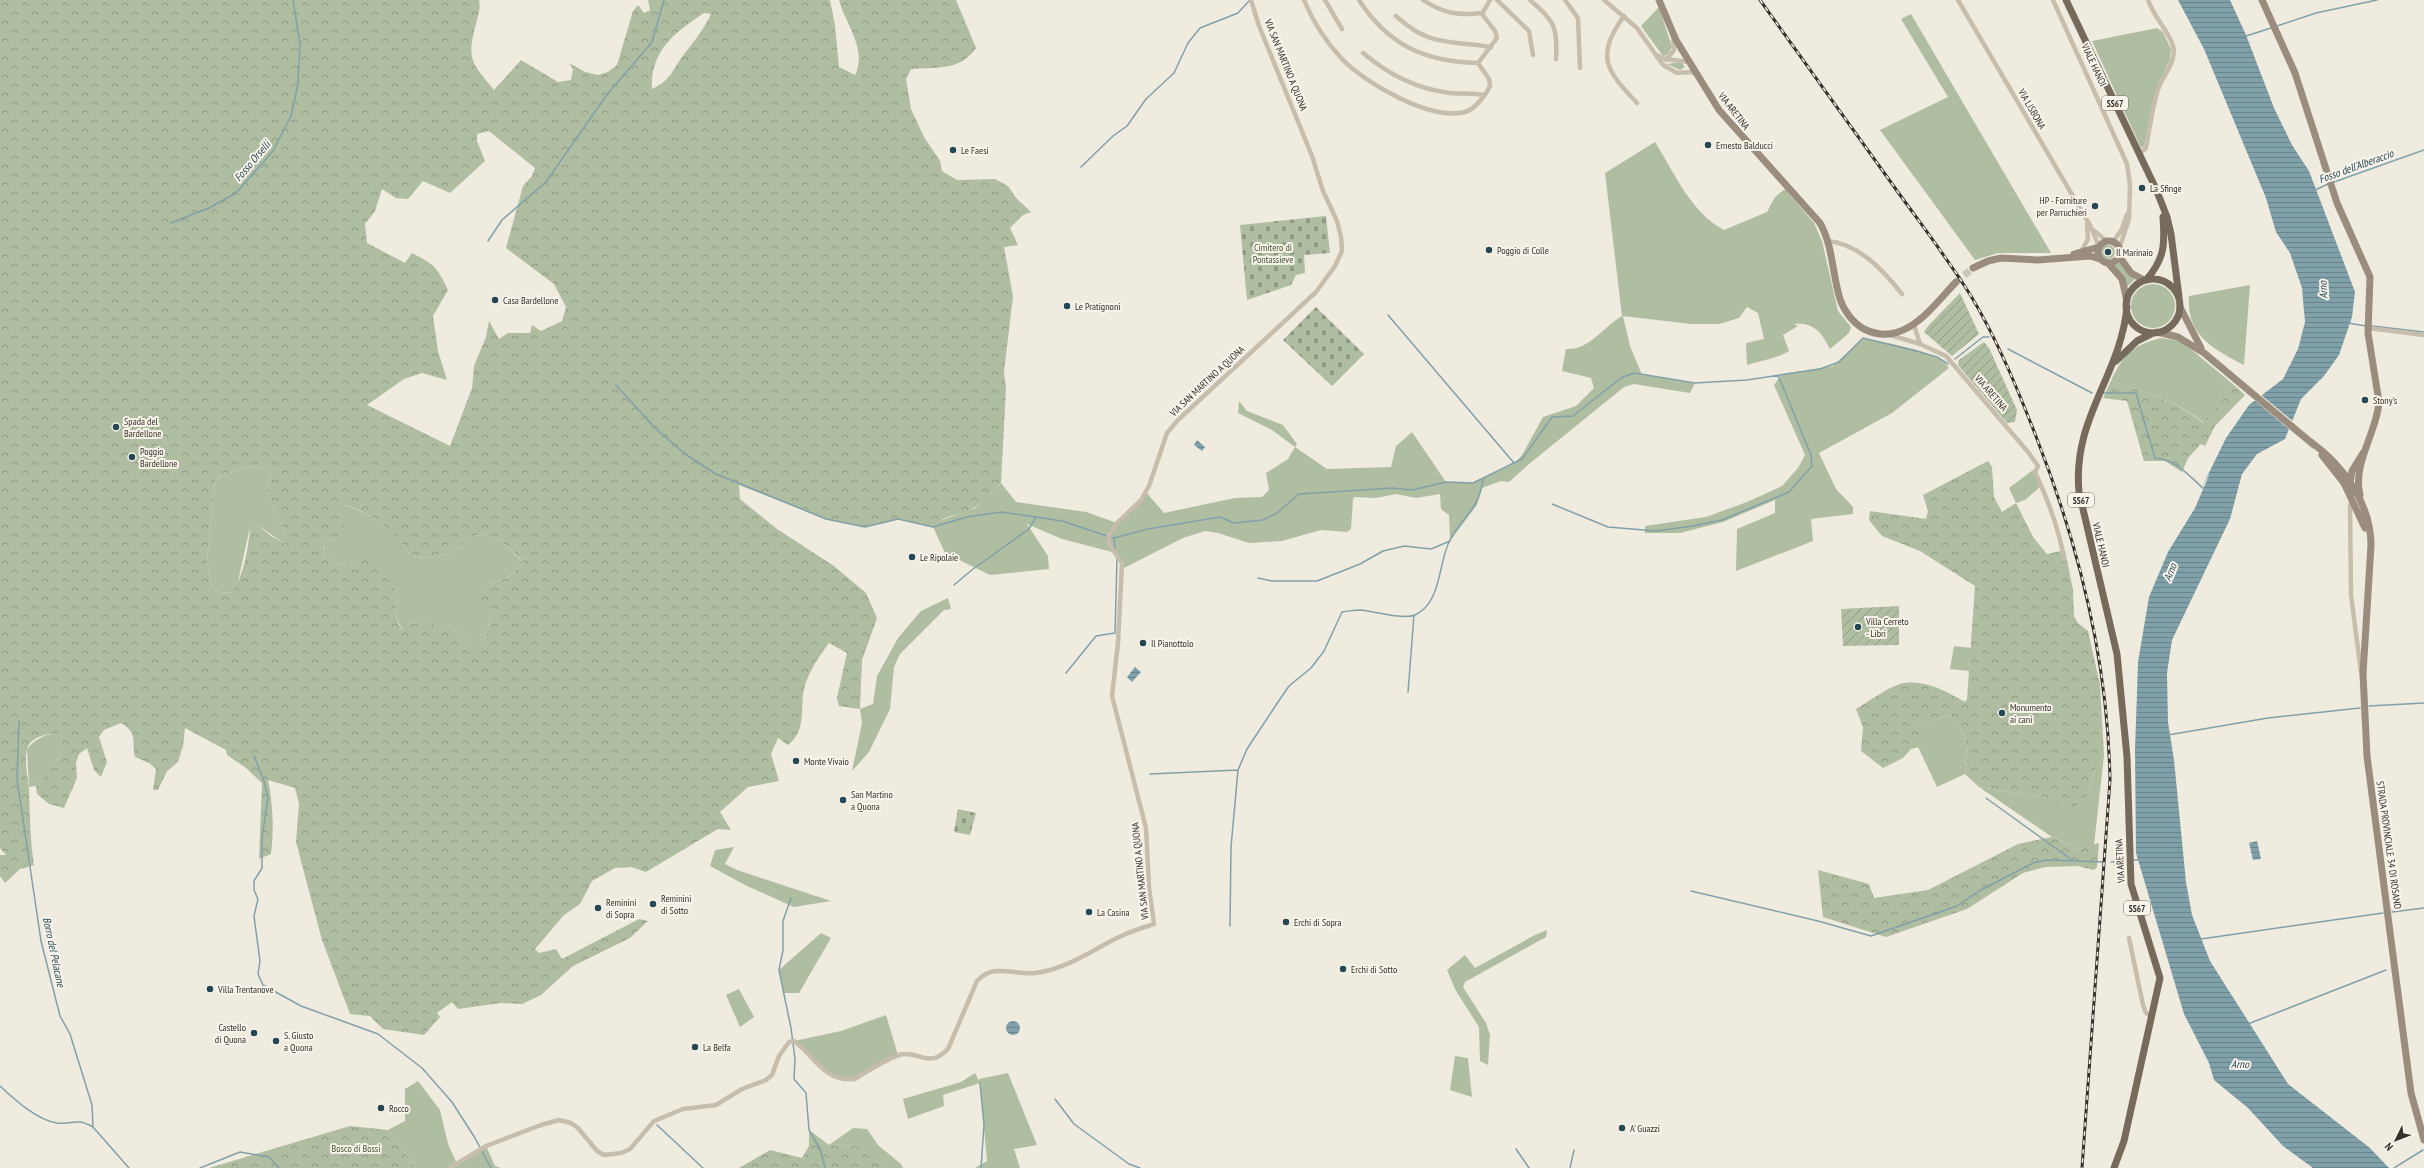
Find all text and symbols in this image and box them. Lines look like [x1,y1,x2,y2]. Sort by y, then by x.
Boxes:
street label: VIA SAN MARTINO A QUONA [1261,16,1310,113]
street label: VIALE HANOI [2078,41,2110,88]
street label: VIA LISBONA [2015,86,2049,132]
street label: VIA ARETINA [1715,89,1753,133]
road number: SS67 [2102,96,2128,110]
water label: Fosso Orselli [231,137,274,184]
place label: Ernesto Balducci [1716,139,1773,152]
marker: Ernesto Balducci [1703,140,1713,150]
place label: Le Faesi [961,144,989,157]
marker: Le Faesi [948,145,958,155]
water label: Fosso dell'Alberaccio [2317,146,2396,186]
place label: La Sfinge [2150,182,2182,195]
marker: La Sfinge [2137,183,2147,193]
place label: HP - Forniture per Parruchieri [2036,194,2087,219]
marker: HP - Forniture per Parruchieri [2090,201,2100,211]
park label: Cimitero di Pontassieve [1253,241,1293,266]
place label: Poggio di Colle [1497,244,1549,257]
marker: Poggio di Colle [1484,245,1494,255]
place label: Il Marinaio [2116,246,2153,259]
marker: Il Marinaio [2103,247,2113,257]
water label: Arno [2315,279,2331,299]
place label: Casa Bardellone [503,294,558,307]
marker: Casa Bardellone [490,295,500,305]
place label: Le Pratignoni [1075,300,1120,313]
marker: Le Pratignoni [1062,301,1072,311]
street label: VIA SAN MARTINO A QUONA [1166,343,1247,420]
street label: VIA ARETINA [1971,371,2010,414]
place label: Stony's [2373,394,2398,407]
marker: Stony's [2360,395,2370,405]
place label: Spada del Bardellone [124,415,161,440]
marker: Spada del Bardellone [111,422,121,432]
place label: Poggio Bardellone [140,445,177,470]
marker: Poggio Bardellone [127,452,137,462]
road number: SS67 [2068,493,2094,507]
street label: VIALE HANOI [2089,520,2112,569]
place label: Le Ripolaie [920,551,958,564]
marker: Le Ripolaie [907,552,917,562]
water label: Arno [2160,560,2180,583]
place label: Villa Cerreto - Libri [1865,615,1909,640]
marker: Villa Cerreto - Libri [1853,622,1863,632]
place label: Il Pianottolo [1151,637,1194,650]
marker: Il Pianottolo [1138,638,1148,648]
place label: Monumento ai cani [2010,701,2051,726]
marker: Monumento ai cani [1997,708,2007,718]
place label: Monte Vivaio [804,755,849,768]
marker: Monte Vivaio [791,756,801,766]
street label: STRADA PROVINCIALE 34 DI ROSANO [2374,780,2404,910]
place label: San Martino a Quona [851,788,893,813]
marker: San Martino a Quona [838,795,848,805]
street label: VIA SAN MARTINO A QUONA [1128,821,1152,921]
street label: VIA ARETINA [2112,838,2128,884]
place label: Reminini di Sotto [661,892,691,917]
place label: Reminini di Sopra [606,896,636,921]
marker: Reminini di Sotto [648,899,658,909]
road number: SS67 [2124,901,2150,915]
marker: Reminini di Sopra [593,903,603,913]
place label: La Casina [1097,906,1130,919]
marker: La Casina [1084,907,1094,917]
water label: Borro del Pelacane [40,916,69,990]
place label: Erchi di Sopra [1294,916,1342,929]
marker: Erchi di Sopra [1281,917,1291,927]
place label: Erchi di Sotto [1351,963,1397,976]
marker: Erchi di Sotto [1338,964,1348,974]
place label: Villa Trentanove [217,983,274,996]
marker: Villa Trentanove [205,984,215,994]
place label: Castello di Quona [215,1021,246,1046]
marker: Castello di Quona [249,1028,259,1038]
place label: S. Giusto a Quona [284,1029,313,1054]
marker: S. Giusto a Quona [271,1036,281,1046]
place label: La Belfa [703,1041,731,1054]
marker: La Belfa [690,1042,700,1052]
water label: Arno [2231,1057,2250,1071]
place label: Rocco [389,1102,409,1115]
marker: Rocco [376,1103,386,1113]
north arrow [2376,1120,2416,1160]
place label: A' Guazzi [1630,1122,1660,1135]
marker: A' Guazzi [1617,1123,1627,1133]
text: N [2382,1140,2396,1154]
park label: Bosco di Bossi [332,1142,380,1155]

